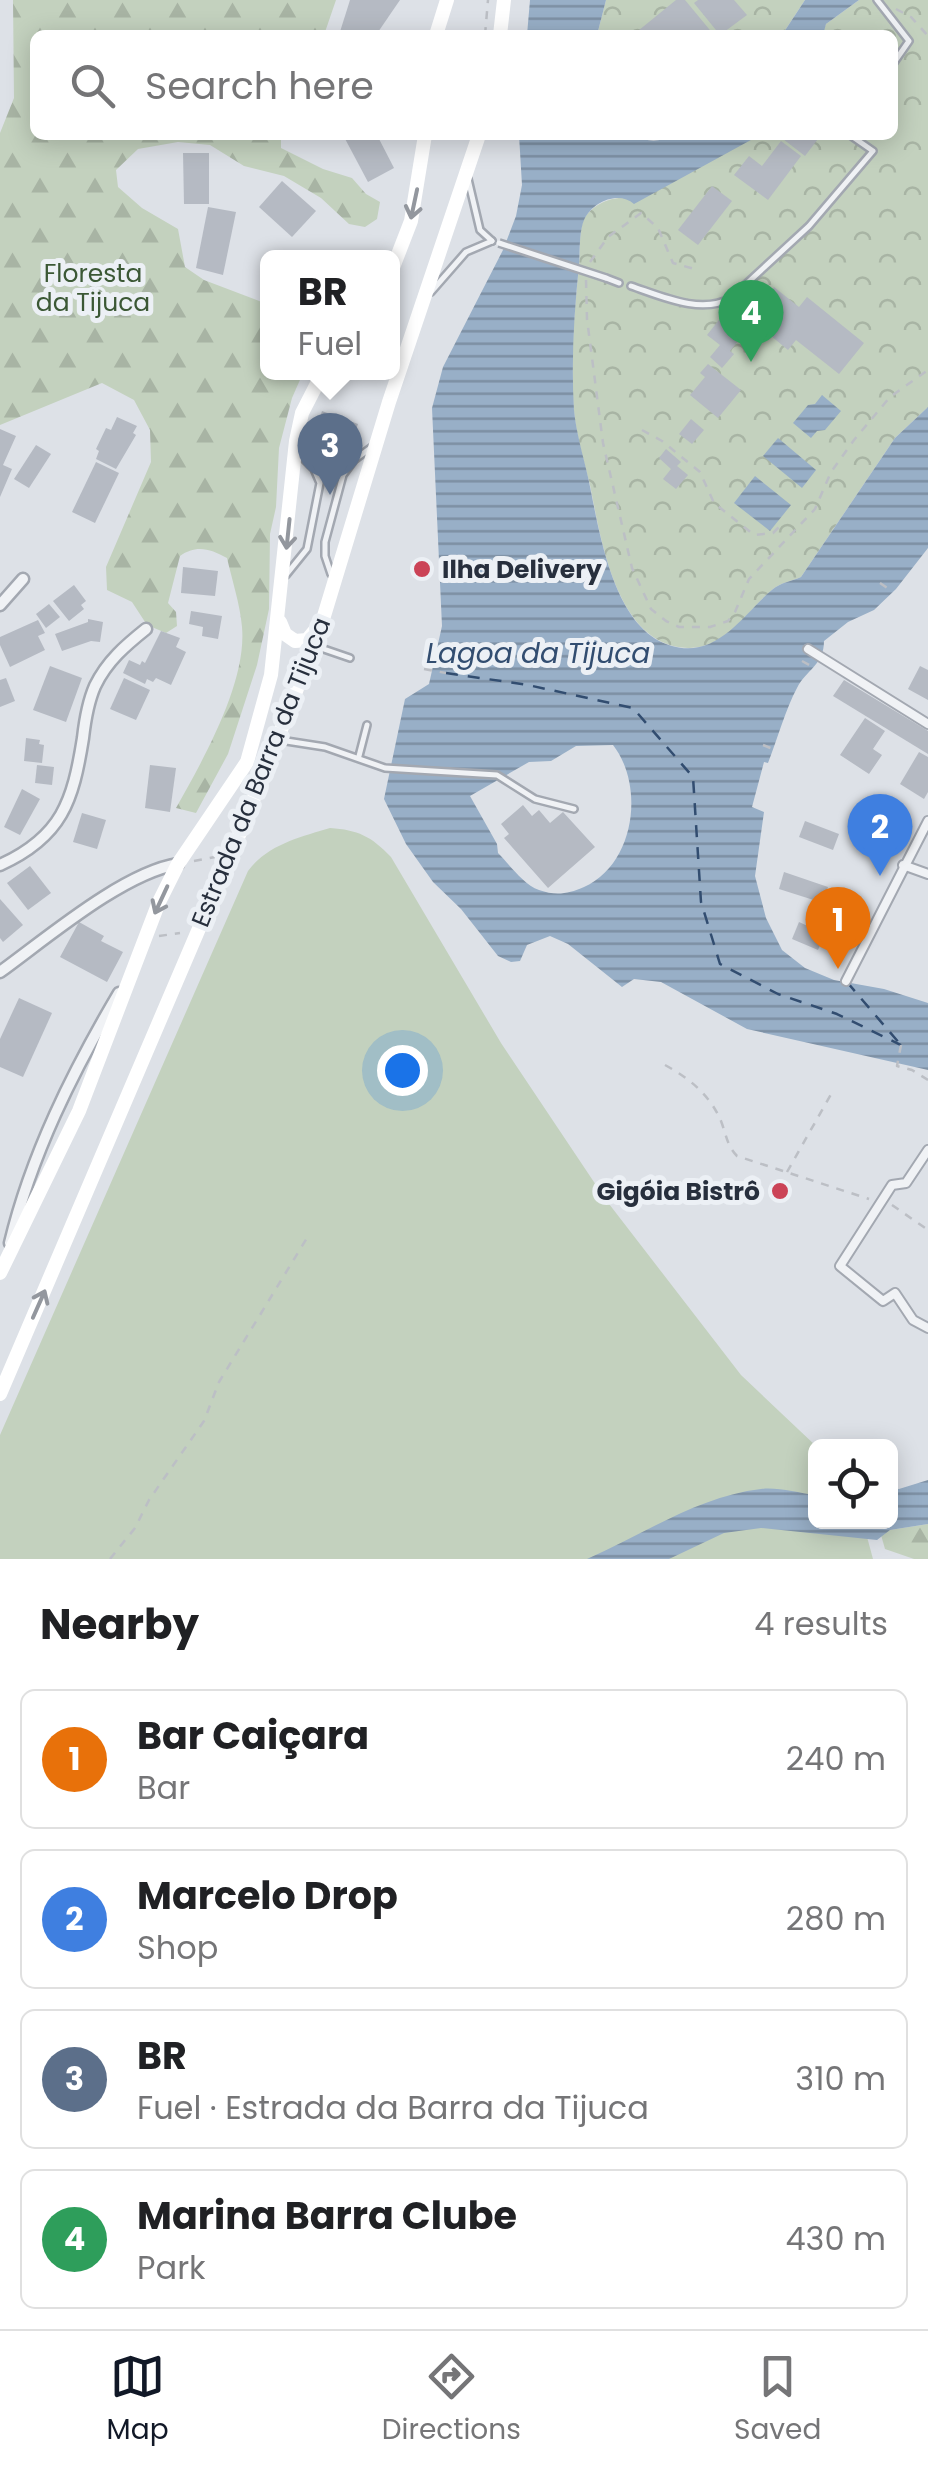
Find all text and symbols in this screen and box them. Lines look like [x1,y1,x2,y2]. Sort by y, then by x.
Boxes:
search box [30,30,898,140]
icon: search [65,58,120,113]
text: Search here [145,59,374,112]
one-way arrow [404,187,423,219]
popup [260,250,400,380]
park label: Floresta da Tijuca [36,256,150,320]
text: BR [298,265,348,318]
pin: 4 [718,280,784,362]
text: Fuel [298,321,362,366]
pin: 3 [298,412,362,495]
one-way arrow [278,517,297,550]
place label: Ilha Delivery [442,552,602,587]
marker: Ilha Delivery [411,558,433,580]
street label: Estrada da Barra da Tijuca [183,612,339,932]
water label: Lagoa da Tijuca [426,634,650,673]
pin: 2 [848,794,912,876]
one-way arrow [151,884,169,915]
pin: 1 [806,886,870,969]
your location [377,1045,428,1096]
place label: Gigóia Bistrô [596,1174,760,1209]
marker: Gigóia Bistrô [769,1180,791,1202]
one-way arrow [31,1289,49,1320]
map controls [808,1439,898,1529]
button: locate [808,1439,898,1529]
text: Nearby [40,1595,199,1654]
text: 4 results [754,1601,888,1646]
text: Bar Caiçara [137,1709,369,1762]
text: 1 [68,1736,81,1781]
text: 240 m [786,1736,886,1781]
text: Bar [137,1765,190,1810]
text: Marcelo Drop [137,1869,398,1922]
text: 2 [65,1896,84,1941]
text: 280 m [786,1896,886,1941]
text: Shop [137,1925,218,1970]
text: BR [137,2029,187,2082]
text: 3 [65,2056,84,2101]
text: 310 m [795,2056,886,2101]
text: Fuel · Estrada da Barra da Tijuca [137,2085,649,2130]
text: Marina Barra Clube [137,2189,517,2242]
text: 4 [64,2216,85,2261]
text: 430 m [785,2216,886,2261]
text: Park [137,2245,206,2290]
tab: Map [107,2349,169,2451]
tab: Directions [382,2349,521,2451]
tab: Saved [734,2349,821,2451]

